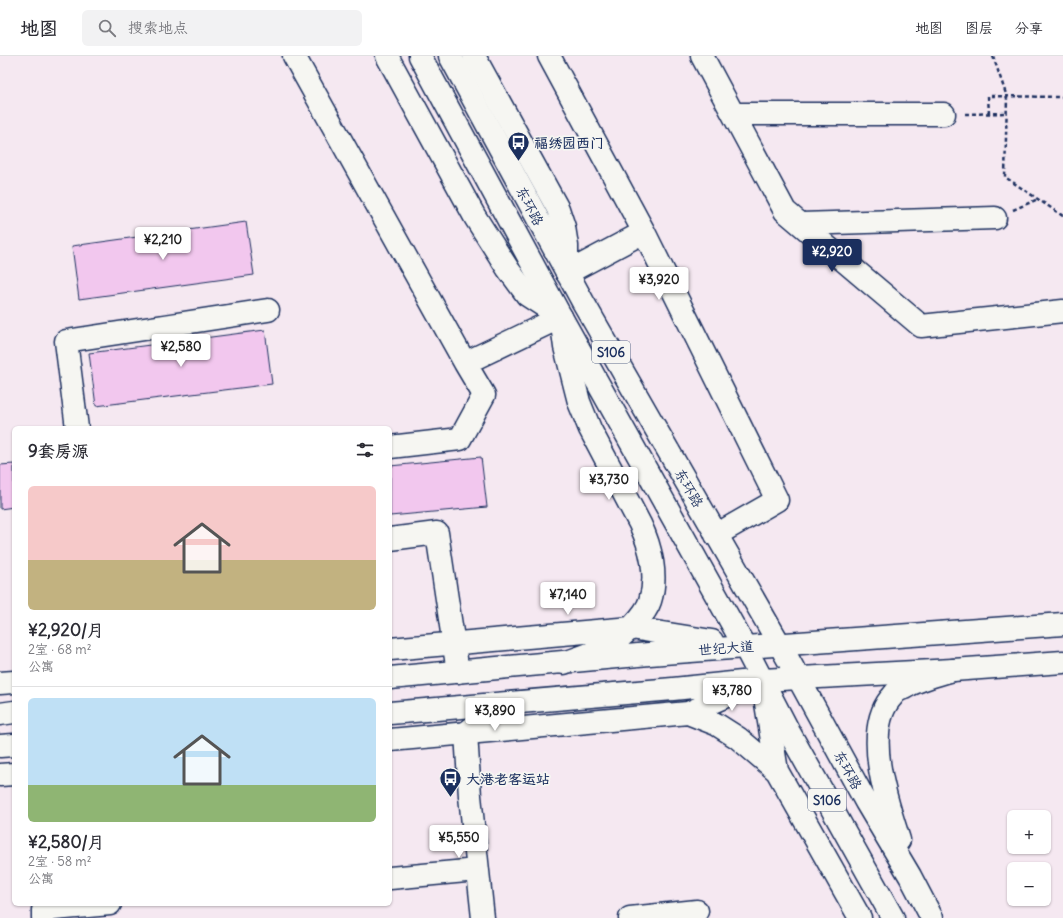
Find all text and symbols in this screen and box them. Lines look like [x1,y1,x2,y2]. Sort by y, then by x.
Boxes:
search box [82,10,362,46]
text: 地图 [20,16,58,40]
icon: search [96,17,118,39]
text: 搜索地点 [128,18,188,37]
text: 地图 [915,19,943,37]
text: 图层 [965,19,993,37]
text: 分享 [1015,19,1043,37]
bus stop icon: 福绣园西门 [505,130,531,163]
place label: 福绣园西门 [534,134,604,152]
street label: 东环路 [512,183,548,229]
pin: ¥2,210 [130,227,196,261]
text: ¥2,210 [144,231,182,248]
pin: ¥2,920 [799,239,865,273]
text: ¥2,920 [812,243,852,260]
pin: ¥3,920 [626,267,692,301]
text: ¥3,920 [639,271,679,288]
pin: ¥2,580 [148,334,214,368]
text: ¥2,580 [161,338,201,355]
road number: S106 [592,341,630,363]
icon: filters [354,439,376,461]
text: 9套房源 [28,440,89,462]
street label: 东环路 [671,465,707,511]
pin: ¥3,730 [576,467,642,501]
text: ¥3,730 [589,471,629,488]
icon: home [166,512,238,584]
pin: ¥7,140 [535,582,601,616]
text: ¥7,140 [549,586,587,603]
text: ¥2,920/月 [28,619,104,641]
street label: 世纪大道 [697,637,755,659]
text: 2室 · 68 m² [28,641,92,658]
text: 公寓 [28,658,54,675]
pin: ¥3,780 [699,678,765,712]
text: ¥3,780 [712,682,752,699]
pin: ¥3,890 [462,698,528,732]
text: ¥3,890 [474,702,516,719]
icon: home [166,724,238,796]
street label: 东环路 [830,747,866,793]
bus stop icon: 大港老客运站 [438,766,464,799]
place label: 大港老客运站 [466,770,550,788]
road number: S106 [808,789,846,811]
map controls [1007,810,1051,906]
button: + [1007,810,1051,854]
pin: ¥5,550 [426,825,492,859]
text: ¥5,550 [438,829,480,846]
text: ¥2,580/月 [28,831,105,853]
text: 2室 · 58 m² [28,853,92,870]
button: − [1007,862,1051,906]
text: 公寓 [28,870,54,887]

